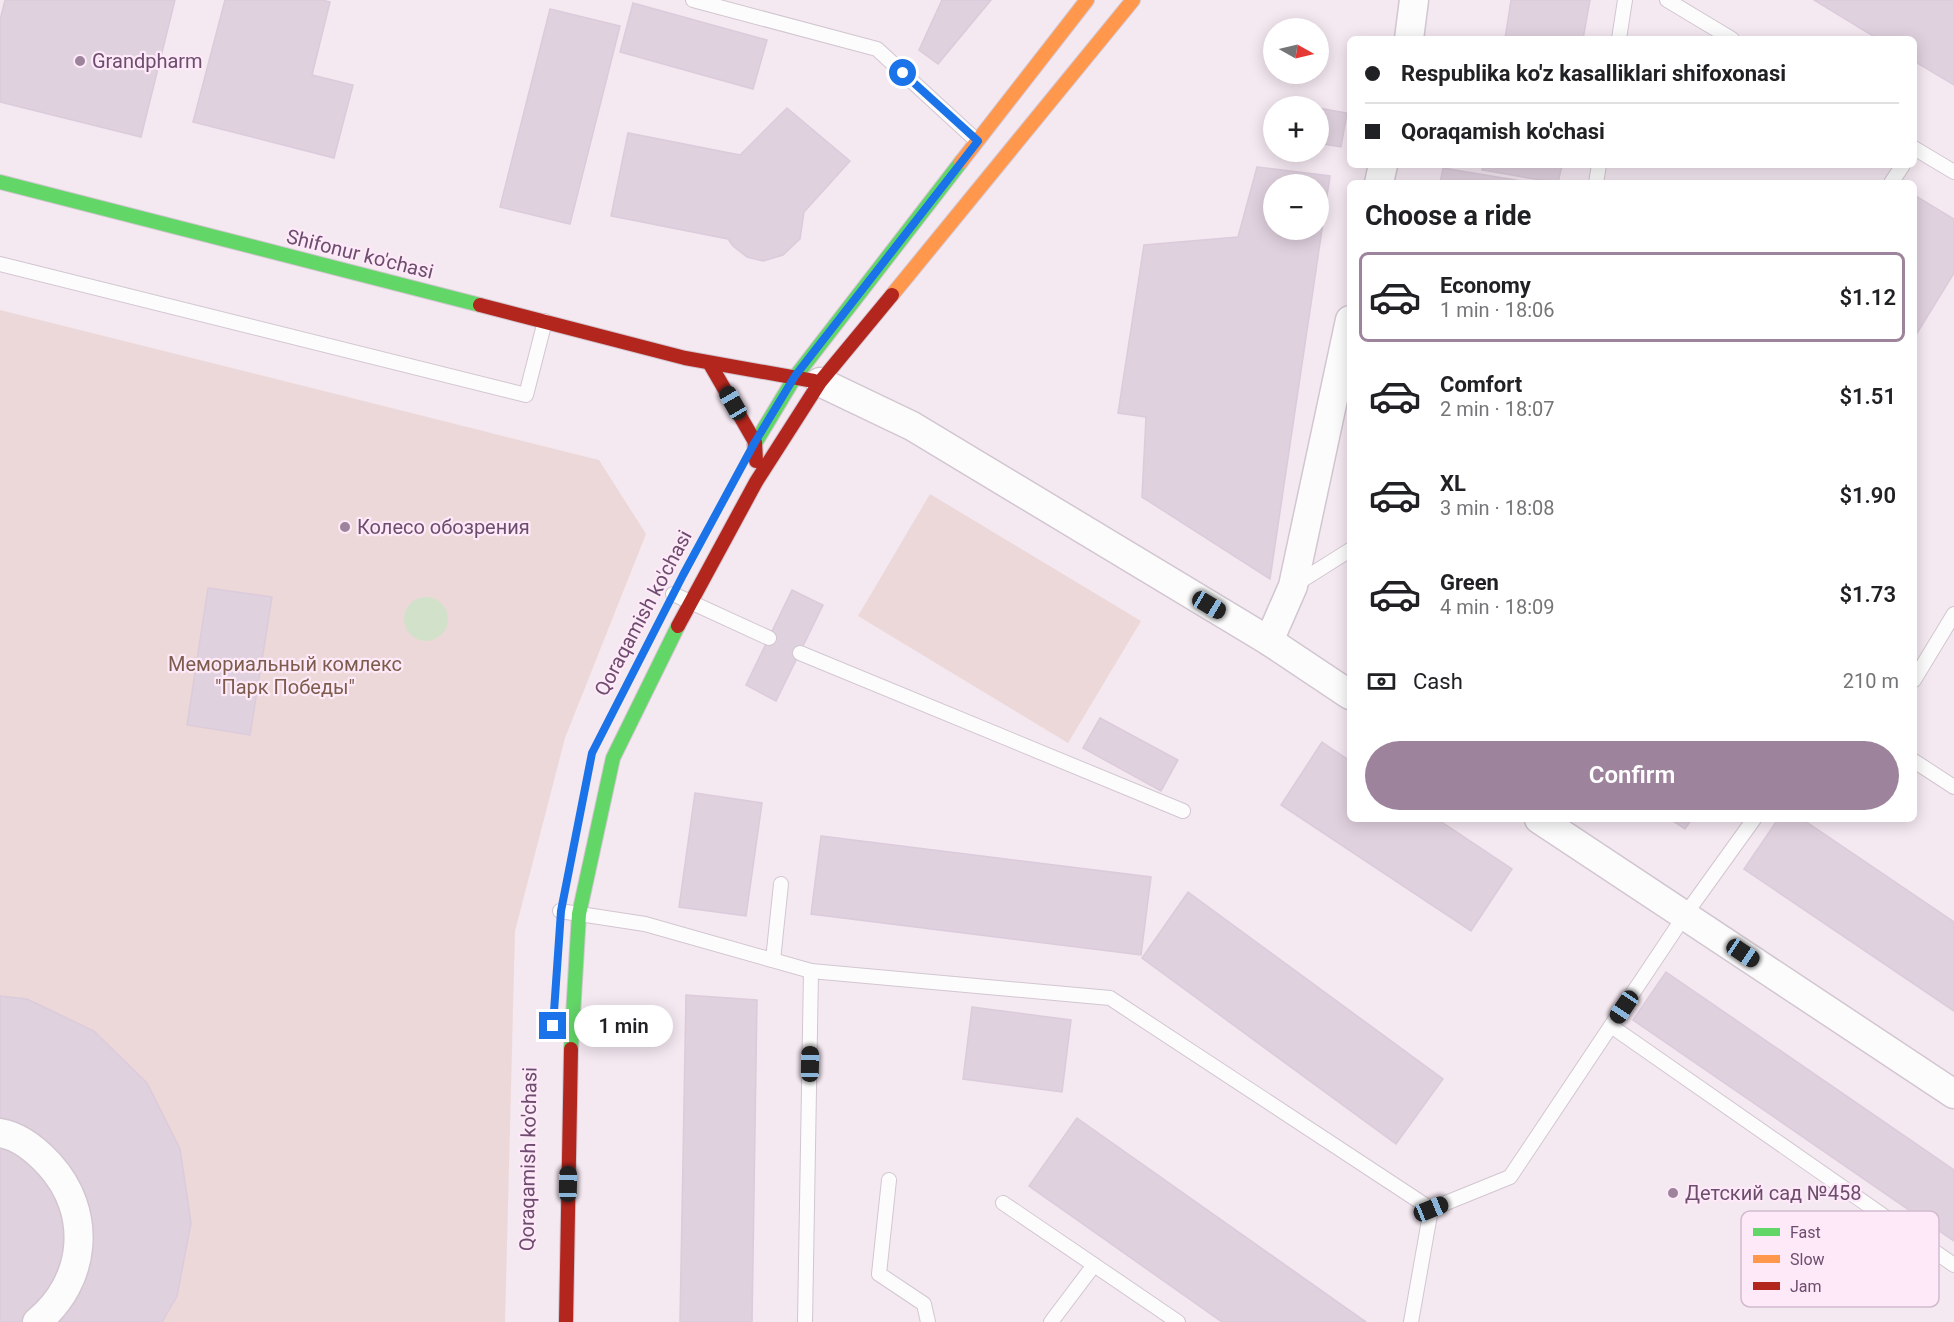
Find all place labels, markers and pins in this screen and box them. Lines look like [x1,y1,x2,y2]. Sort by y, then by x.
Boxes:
place label: Grandpharm [92,49,203,73]
marker: Grandpharm [73,54,87,68]
place label: Колесо обозрения [357,515,530,539]
marker: Колесо обозрения [338,520,352,534]
place label: Детский сад №458 [1685,1181,1861,1205]
marker: Детский сад №458 [1666,1186,1680,1200]

